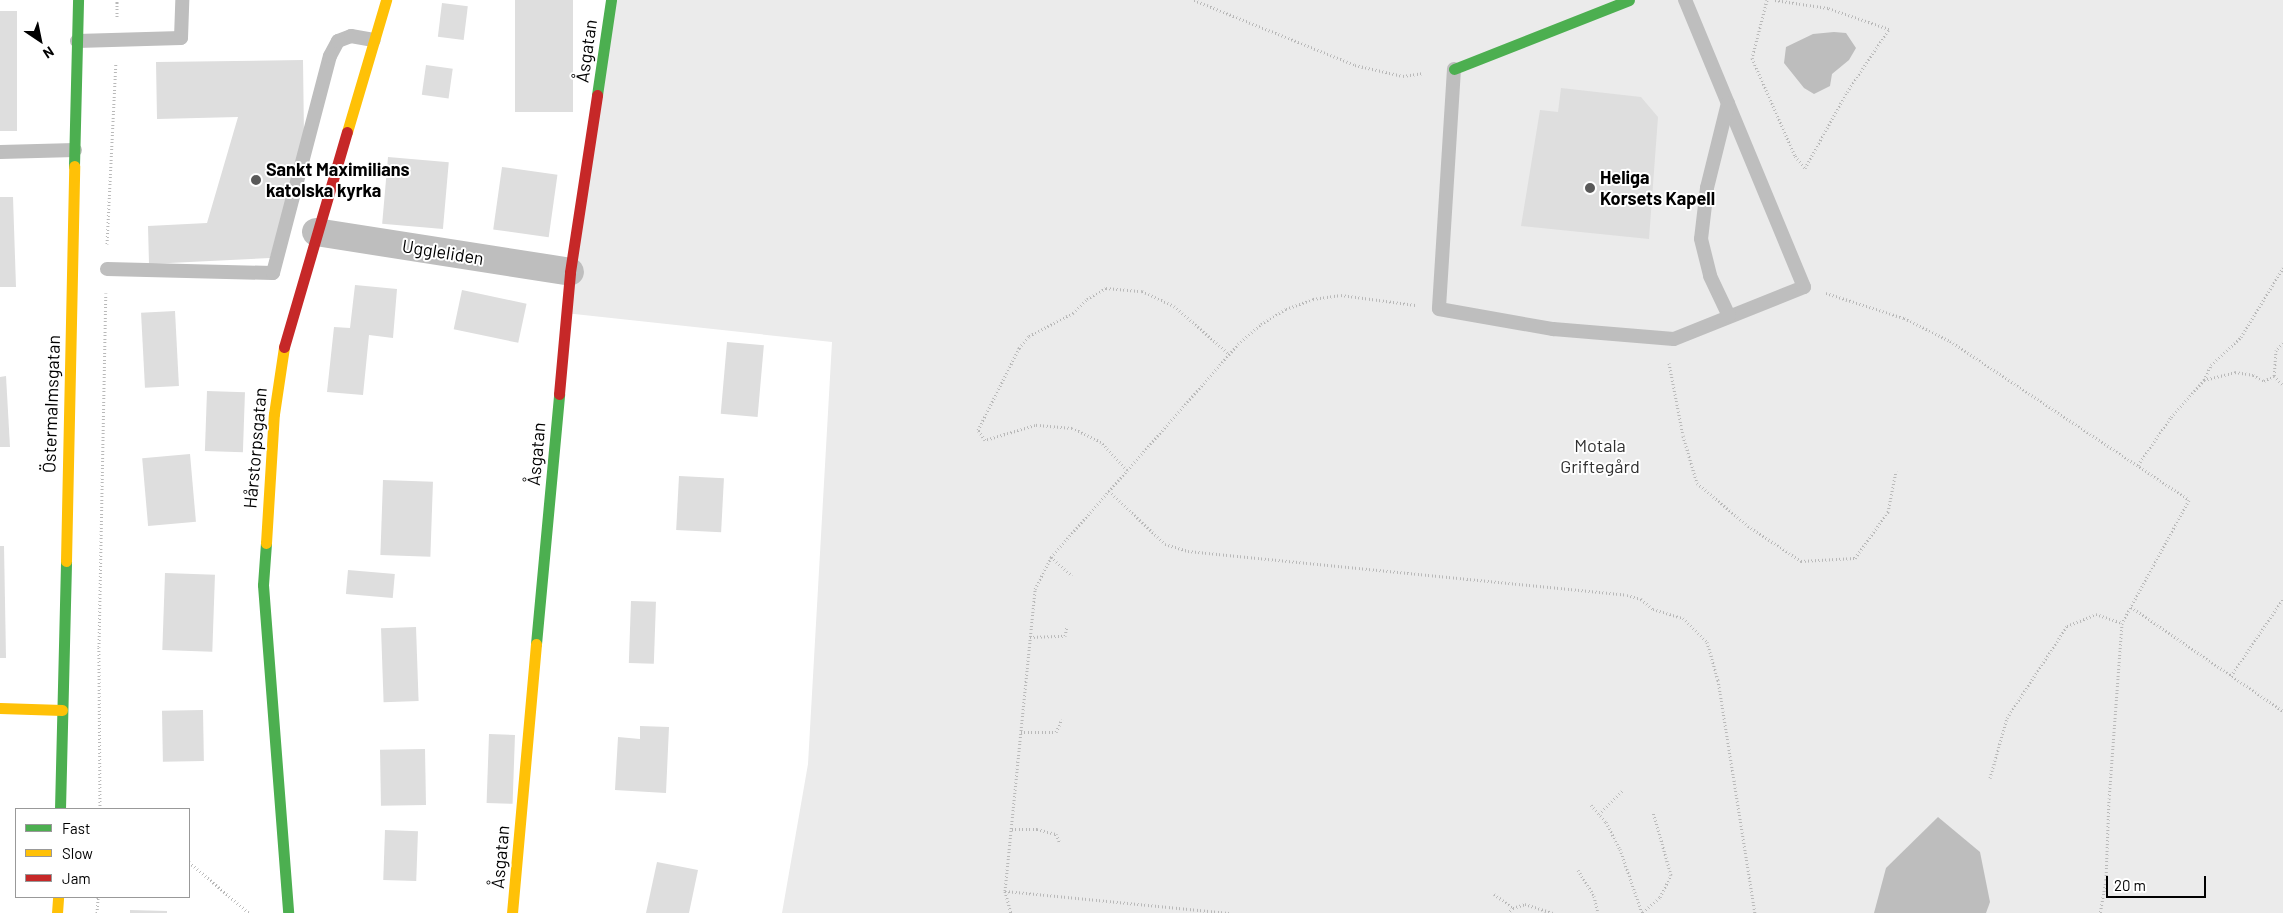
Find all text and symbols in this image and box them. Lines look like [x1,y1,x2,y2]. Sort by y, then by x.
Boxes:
north arrow [15,15,65,65]
street label: Åsgatan [571,18,601,84]
text: N [40,43,57,63]
place label: Sankt Maximilians katolska kyrka [266,159,410,202]
place label: Heliga Korsets Kapell [1600,167,1715,210]
marker: Sankt Maximilians katolska kyrka [250,174,262,186]
marker: Heliga Korsets Kapell [1584,182,1596,194]
street label: Uggleliden [401,235,485,269]
street label: Östermalmsgatan [38,335,64,473]
street label: Hårstorpsgatan [239,387,271,509]
street label: Åsgatan [522,421,550,487]
park label: Motala Griftegård [1560,435,1640,478]
legend [15,808,190,898]
text: Fast [62,819,90,837]
street label: Åsgatan [486,824,514,890]
text: Slow [62,844,93,862]
scale bar [2108,866,2208,898]
text: Jam [62,869,91,887]
text: 20 m [2114,876,2146,894]

